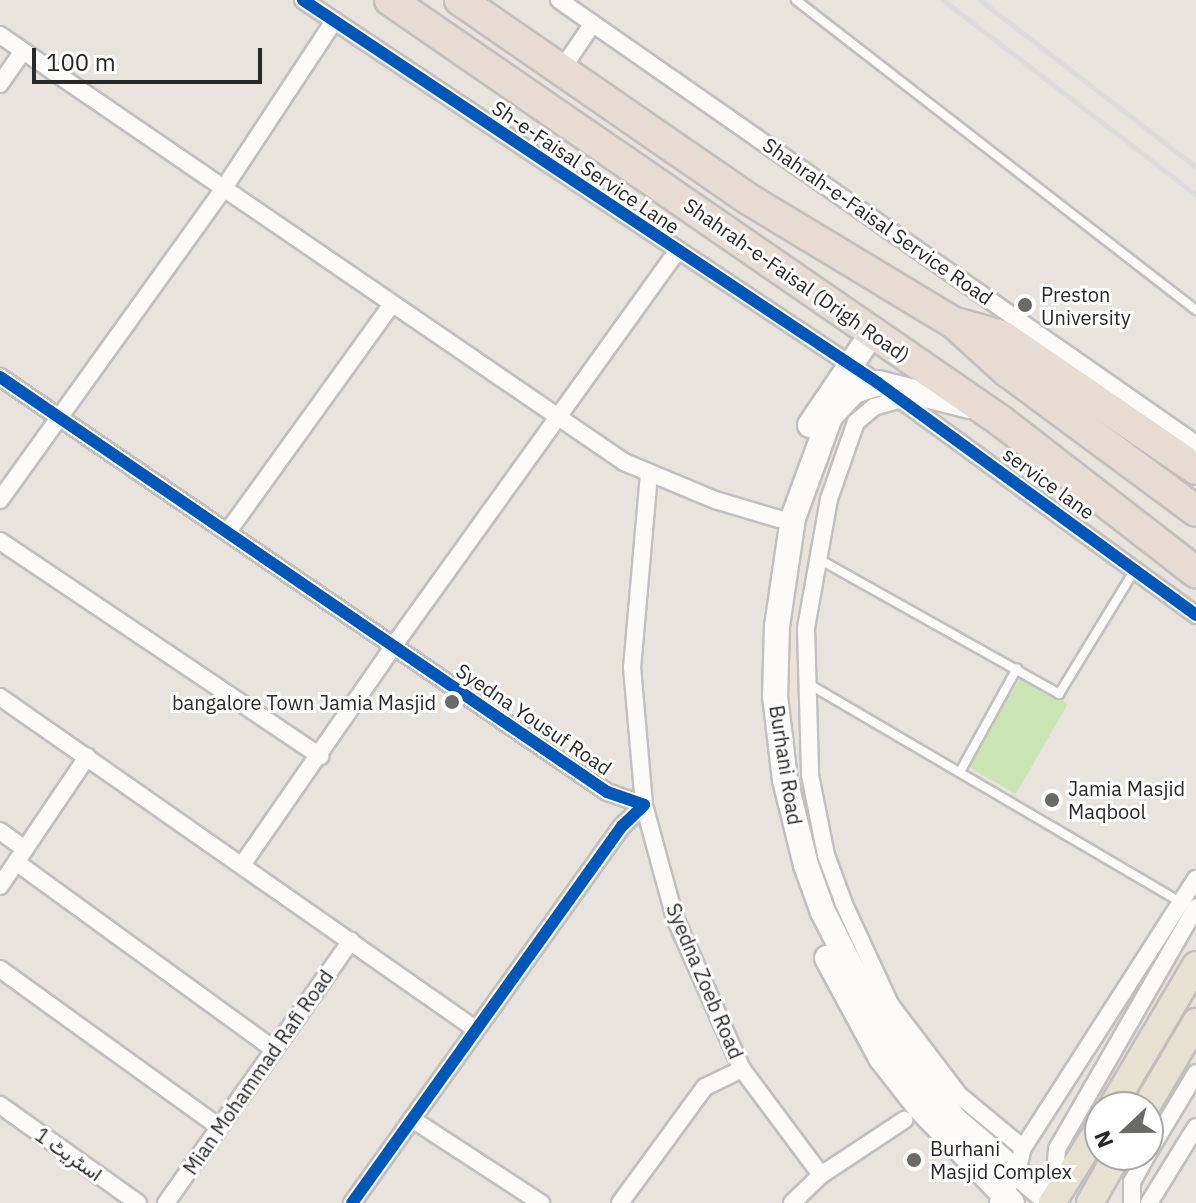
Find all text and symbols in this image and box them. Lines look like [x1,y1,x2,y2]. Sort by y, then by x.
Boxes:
scale bar [36,32,266,82]
text: 100 m [46,46,116,78]
street label: Sh-e-Faisal Service Lane [488,95,684,239]
street label: Shahrah-e-Faisal Service Road [759,132,997,310]
street label: Shahrah-e-Faisal (Drigh Road) [679,193,915,367]
place label: Preston University [1041,282,1131,329]
marker: Preston University [1016,296,1034,314]
street label: service lane [999,442,1099,524]
street label: Syedna Yousuf Road [452,658,616,780]
place label: bangalore Town Jamia Masjid [172,690,436,714]
marker: bangalore Town Jamia Masjid [443,693,461,711]
street label: Burhani Road [765,703,807,827]
place label: Jamia Masjid Maqbool [1068,776,1185,823]
marker: Jamia Masjid Maqbool [1043,791,1061,809]
street label: Syedna Zoeb Road [661,900,749,1062]
street label: Mian Mohammad Rafi Road [178,965,338,1179]
north arrow [1084,1091,1164,1171]
street label: اسٹریٹ 1 [31,1122,107,1186]
text: N [1087,1127,1120,1152]
place label: Burhani Masjid Complex [930,1136,1072,1183]
marker: Burhani Masjid Complex [905,1151,923,1169]

